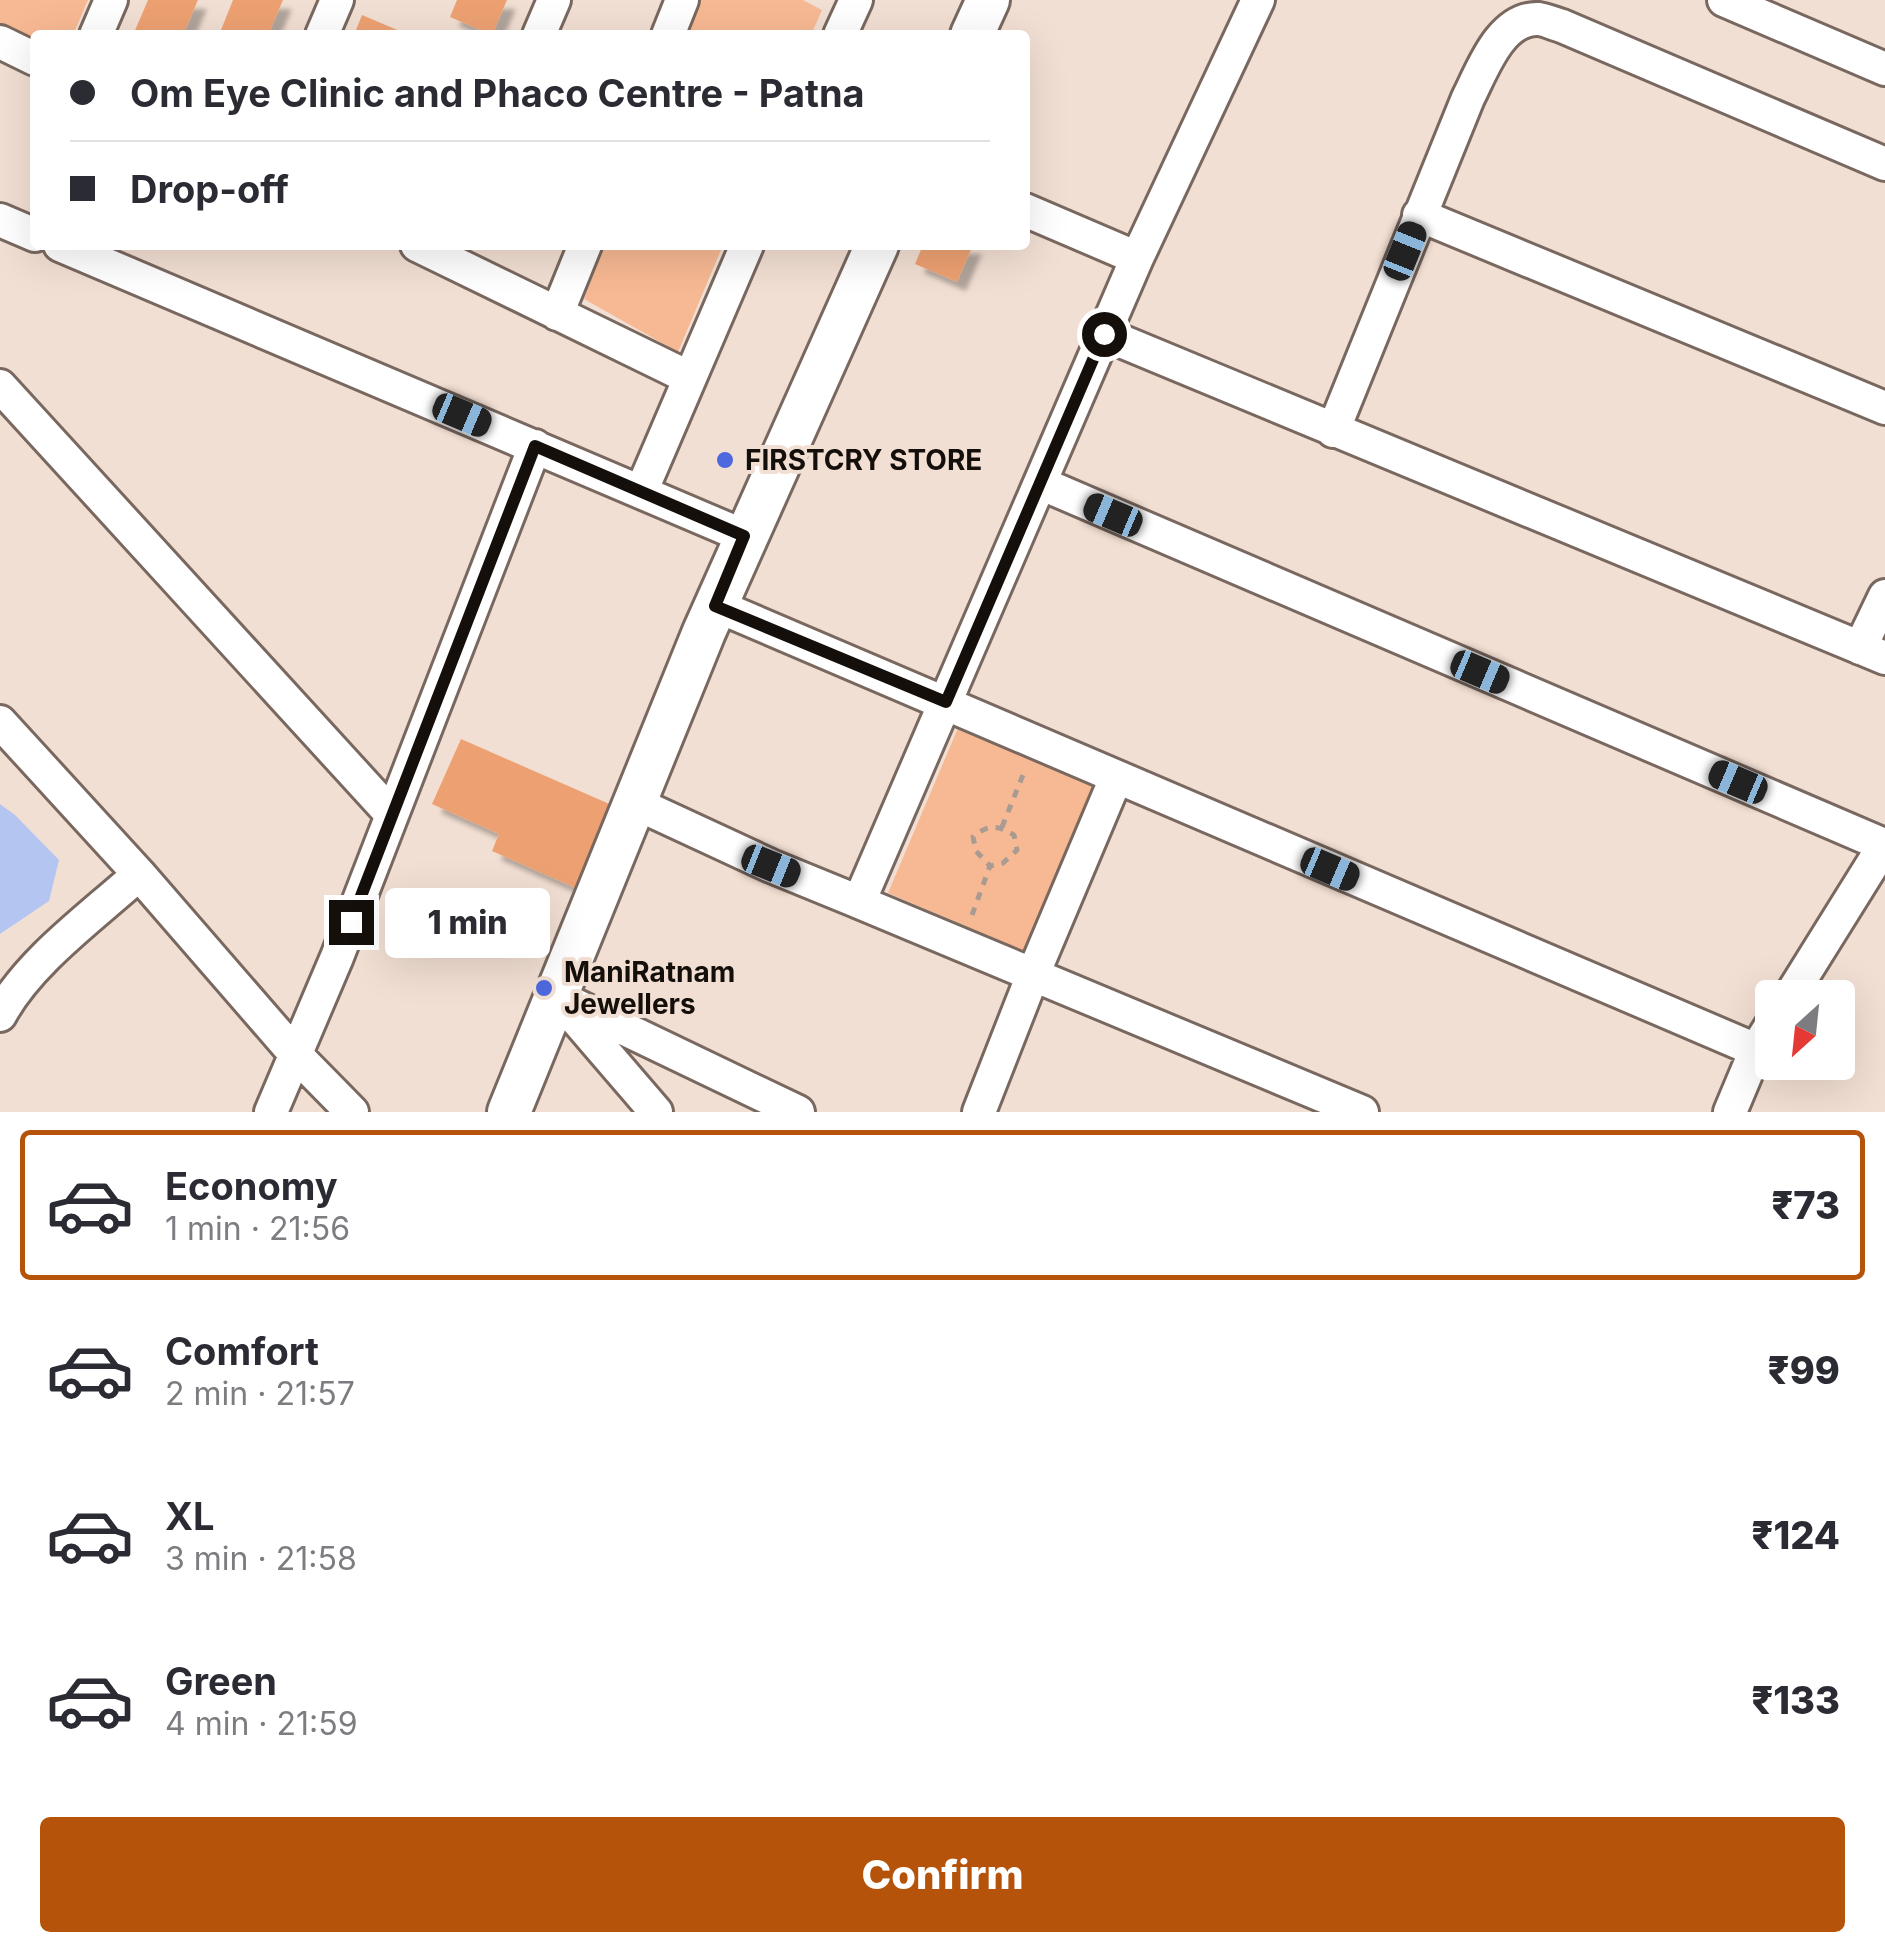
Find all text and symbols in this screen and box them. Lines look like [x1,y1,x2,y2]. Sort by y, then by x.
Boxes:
text: Om Eye Clinic and Phaco Centre - Patna [130,70,865,116]
text: Drop-off [130,166,289,212]
car [1380,218,1430,284]
route start [1082,312,1127,357]
car [429,389,495,441]
place label: FIRSTCRY STORE [745,443,982,477]
marker: FIRSTCRY STORE [714,449,736,471]
car [1080,489,1146,541]
car [1447,646,1513,698]
car [1705,756,1771,808]
car [738,841,804,891]
car [1297,843,1363,895]
callout: 1 min [386,887,551,957]
route end [329,900,374,945]
text: 1 min [427,903,508,942]
place label: ManiRatnam Jewellers [564,955,735,1021]
marker: ManiRatnam Jewellers [533,977,555,999]
north arrow [1755,980,1855,1080]
map controls [1755,980,1855,1080]
icon: car [45,1160,135,1250]
text: Economy [165,1163,338,1209]
text: ₹73 [1771,1182,1840,1228]
text: 1 min · 21:56 [165,1209,350,1248]
icon: car [45,1325,135,1415]
text: Comfort [165,1328,319,1374]
text: ₹99 [1768,1347,1840,1393]
text: 2 min · 21:57 [165,1374,355,1413]
icon: car [45,1490,135,1580]
text: XL [165,1493,215,1539]
text: ₹124 [1751,1512,1840,1558]
text: 3 min · 21:58 [165,1539,357,1578]
icon: car [45,1655,135,1745]
text: Green [165,1658,277,1704]
text: ₹133 [1751,1677,1840,1723]
text: 4 min · 21:59 [165,1704,358,1743]
button: Confirm [40,1817,1845,1932]

